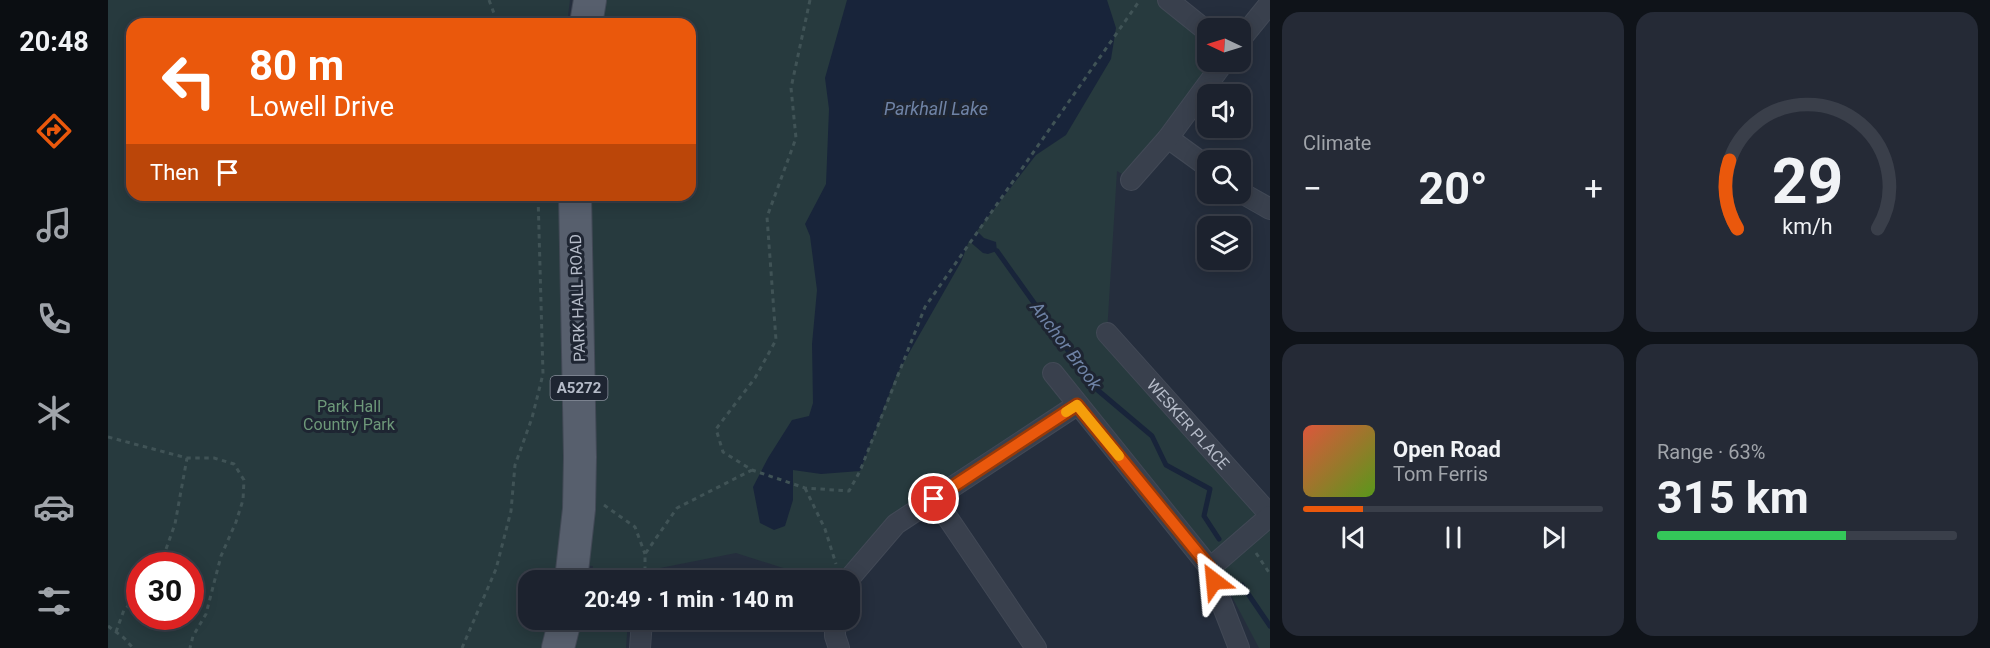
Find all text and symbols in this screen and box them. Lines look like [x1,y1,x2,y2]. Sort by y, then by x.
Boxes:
north arrow [1197,18,1251,72]
map controls [1197,18,1251,270]
text: 20:48 [19,26,89,58]
text: 80 m [249,41,344,90]
icon: left [150,42,228,120]
button: sound [1197,84,1251,138]
text: Lowell Drive [249,91,394,123]
water label: Parkhall Lake [884,98,988,119]
icon: directions [33,110,75,152]
text: Climate [1303,131,1371,155]
text: 29 [1771,145,1843,218]
button: search [1197,150,1251,204]
icon: arrive [211,156,244,189]
text: Then [150,160,199,185]
text: 20° [1418,162,1488,215]
text: − [1303,169,1322,208]
text: + [1584,169,1603,208]
icon: music [33,204,75,246]
text: km/h [1782,214,1832,239]
button: layers [1197,216,1251,270]
street label: PARK HALL ROAD [566,234,589,362]
water label: Anchor Brook [1026,296,1107,395]
icon: phone [33,298,75,340]
street label: WESKER PLACE [1143,375,1233,473]
road number: A5272 [550,376,608,400]
icon: climate [33,392,75,434]
park label: Park Hall Country Park [303,397,396,434]
text: Open Road [1393,437,1501,462]
text: Range · 63% [1657,440,1765,464]
text: Tom Ferris [1393,462,1488,486]
text: 315 km [1657,471,1809,524]
pin [908,473,959,524]
icon: arrive [917,482,950,515]
icon: car [33,486,75,528]
icon: previous [1337,521,1370,554]
icon: pause [1437,521,1470,554]
icon: next [1537,521,1570,554]
position arrow [1182,549,1246,613]
speed limit sign: 30 [126,552,204,630]
icon: filters [33,580,75,622]
text: 20:49 · 1 min · 140 m [584,587,794,612]

